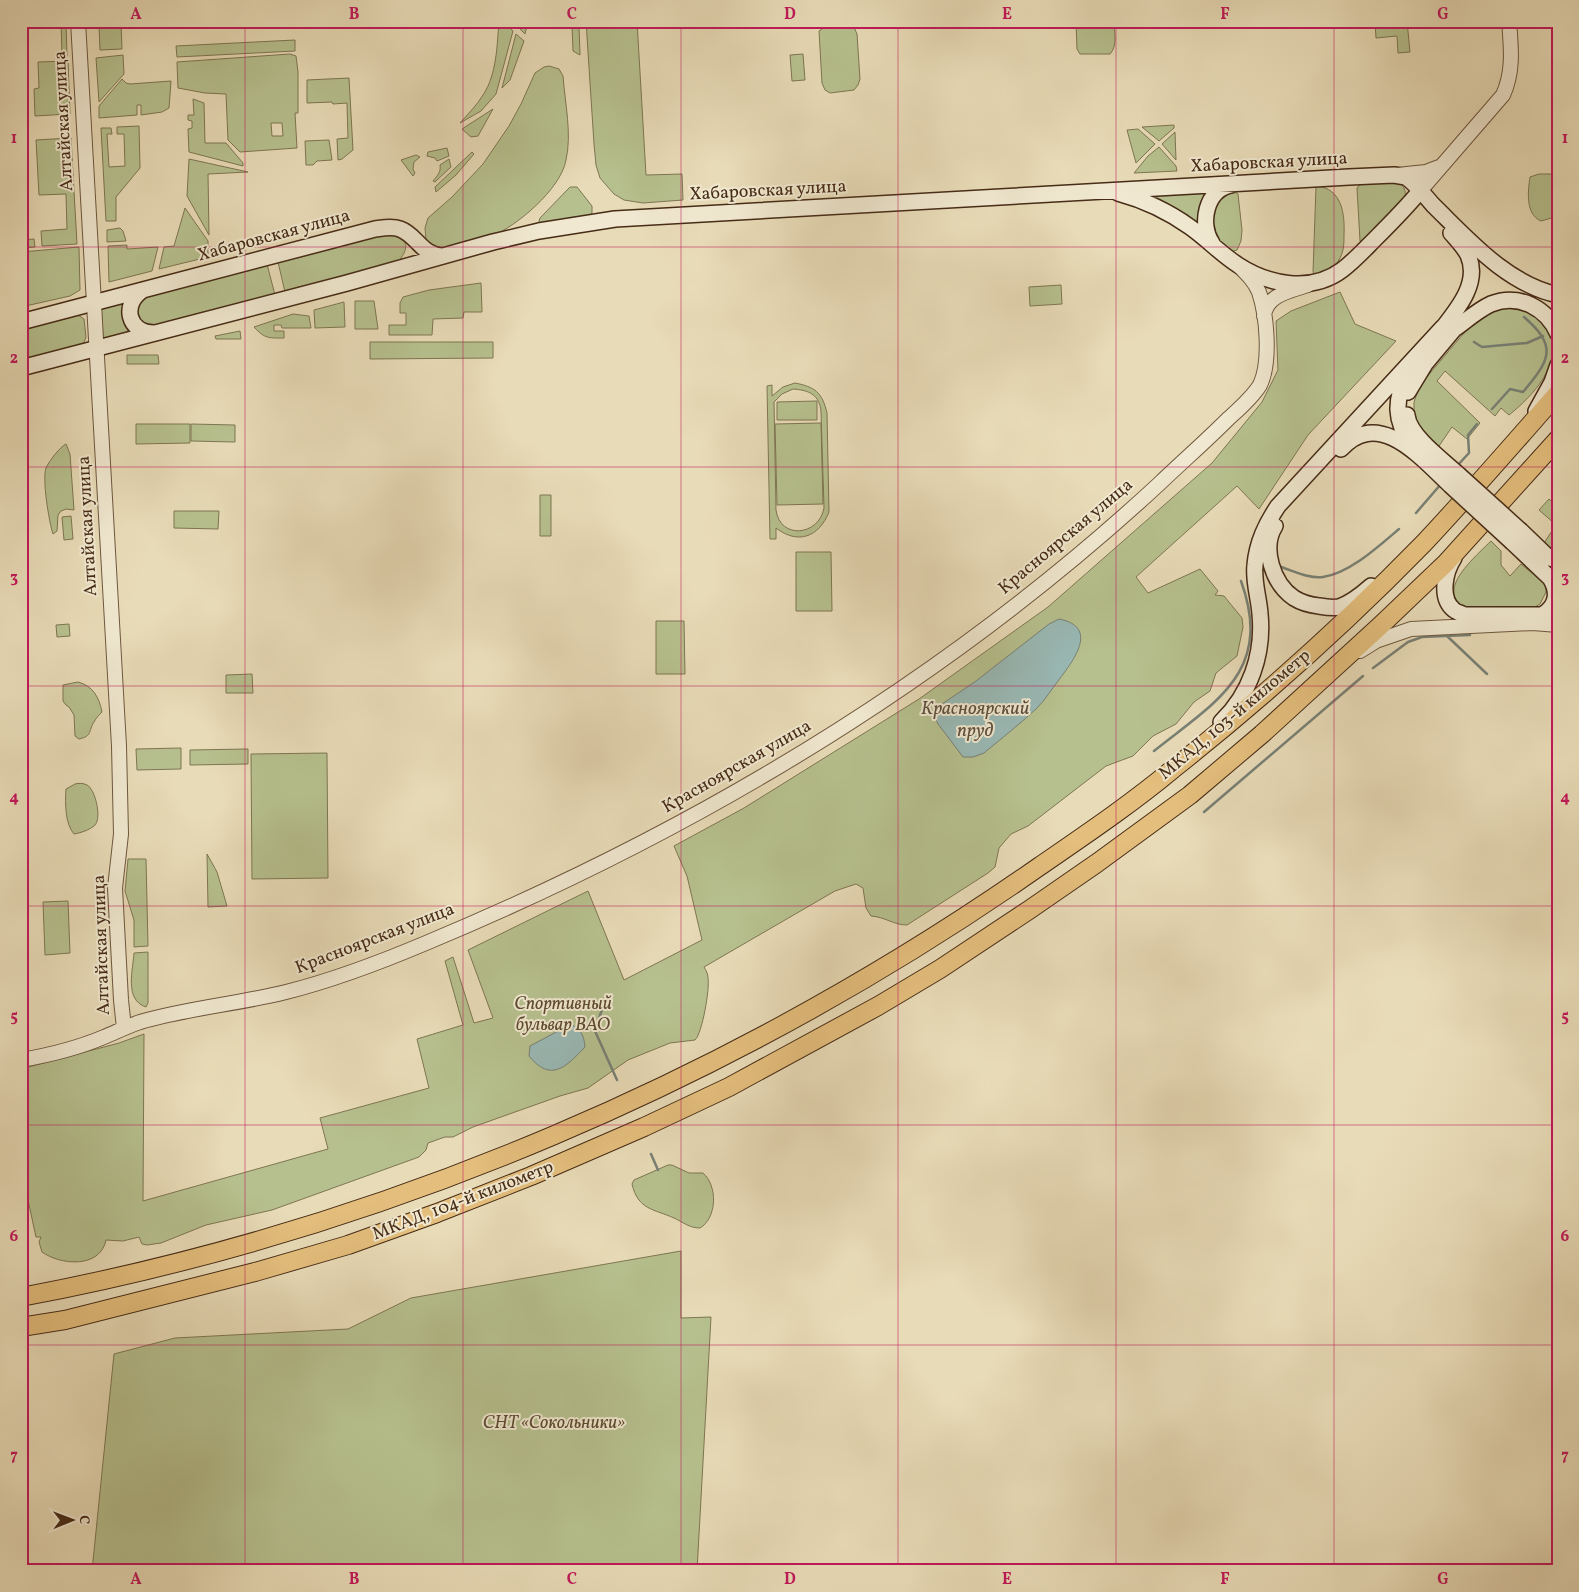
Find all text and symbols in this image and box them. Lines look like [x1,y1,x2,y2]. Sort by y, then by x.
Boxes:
text: A [130,4,142,26]
text: B [349,4,360,26]
text: C [567,4,577,26]
text: D [784,4,796,26]
text: E [1002,4,1012,26]
text: F [1220,4,1230,26]
text: G [1437,4,1449,26]
street label: Алтайская улица [48,50,80,192]
text: 1 [11,128,17,150]
text: 1 [1562,128,1568,150]
street label: Хабаровская улица [1190,146,1348,180]
street label: Хабаровская улица [689,174,847,208]
street label: Хабаровская улица [195,204,353,268]
text: 2 [10,348,18,370]
text: 2 [1561,348,1569,370]
street label: Алтайская улица [72,455,104,597]
street label: Красноярская улица [993,473,1139,601]
text: 3 [10,567,18,589]
text: 3 [1561,567,1569,589]
street label: МКАД, 103-й километр [1154,644,1316,786]
water label: Красноярский пруд [921,696,1030,744]
street label: Красноярская улица [658,714,816,820]
text: 4 [9,787,19,809]
text: 4 [1560,787,1570,809]
street label: Алтайская улица [87,874,117,1016]
street label: Красноярская улица [292,897,458,981]
park label: Спортивный бульвар ВАО [514,992,612,1038]
text: 5 [10,1006,18,1028]
text: 5 [1561,1006,1569,1028]
street label: МКАД, 104-й километр [369,1155,557,1247]
text: 6 [10,1226,19,1248]
text: 6 [1561,1226,1570,1248]
park label: СНТ «Сокольники» [483,1411,625,1436]
text: 7 [10,1445,18,1467]
text: 7 [1561,1445,1569,1467]
north arrow [48,1494,98,1544]
text: С [74,1515,93,1524]
text: A [130,1569,142,1591]
text: B [349,1569,360,1591]
text: C [567,1569,577,1591]
text: D [784,1569,796,1591]
text: E [1002,1569,1012,1591]
text: F [1220,1569,1230,1591]
text: G [1437,1569,1449,1591]

